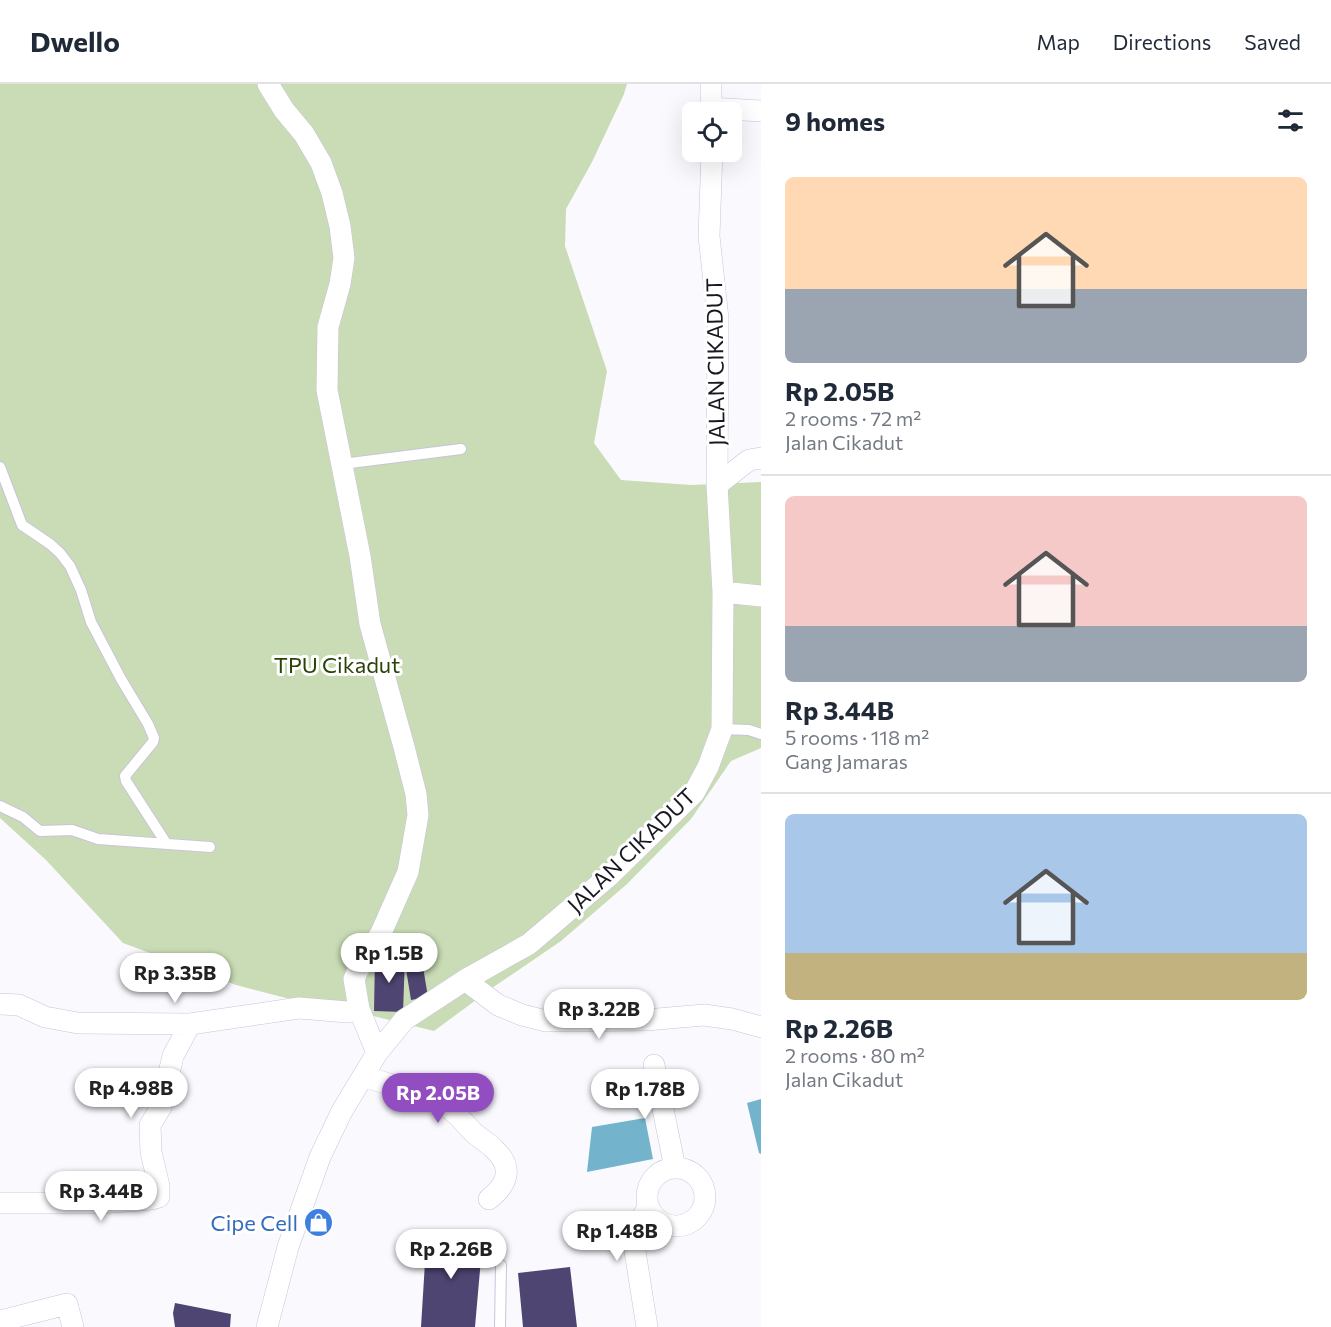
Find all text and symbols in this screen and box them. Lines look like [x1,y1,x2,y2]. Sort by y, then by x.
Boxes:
text: Dwello [30,24,120,58]
text: Map [1037,29,1080,54]
text: Directions [1113,29,1211,54]
text: Saved [1244,29,1301,54]
map controls [682,102,742,162]
button: locate [682,102,742,162]
icon: filters [1274,104,1307,137]
text: 9 homes [785,105,885,136]
icon: home [992,216,1100,324]
street label: JALAN CIKADUT [700,278,730,446]
text: Rp 2.05B [785,375,894,406]
text: 2 rooms · 72 m² [785,406,921,430]
text: Jalan Cikadut [785,430,903,454]
icon: home [992,535,1100,643]
park label: TPU Cikadut [274,651,400,678]
text: Rp 3.44B [785,694,894,725]
text: 5 rooms · 118 m² [785,725,929,749]
text: Gang Jamaras [785,749,908,773]
street label: JALAN CIKADUT [561,782,701,918]
icon: home [992,853,1100,961]
pin: Rp 1.5B [334,933,444,984]
text: Rp 1.5B [355,940,423,964]
pin: Rp 3.35B [113,953,237,1004]
text: Rp 3.35B [134,960,216,984]
pin: Rp 3.22B [537,989,661,1040]
text: Rp 3.22B [558,996,640,1020]
text: Rp 2.26B [785,1012,893,1043]
text: 2 rooms · 80 m² [785,1043,925,1067]
text: Jalan Cikadut [785,1067,903,1091]
pin: Rp 4.98B [69,1068,193,1119]
pin: Rp 1.78B [583,1069,707,1120]
pin: Rp 2.05B [376,1073,500,1124]
text: Rp 4.98B [89,1075,173,1099]
text: Rp 1.78B [605,1076,685,1100]
text: Rp 2.05B [396,1080,480,1104]
pin: Rp 3.44B [39,1171,163,1222]
text: Rp 3.44B [59,1178,143,1202]
shop icon: Cipe Cell [303,1206,335,1238]
place label: Cipe Cell [211,1209,298,1236]
pin: Rp 1.48B [555,1211,679,1262]
text: Rp 1.48B [576,1218,658,1242]
pin: Rp 2.26B [389,1229,513,1280]
text: Rp 2.26B [410,1236,493,1260]

